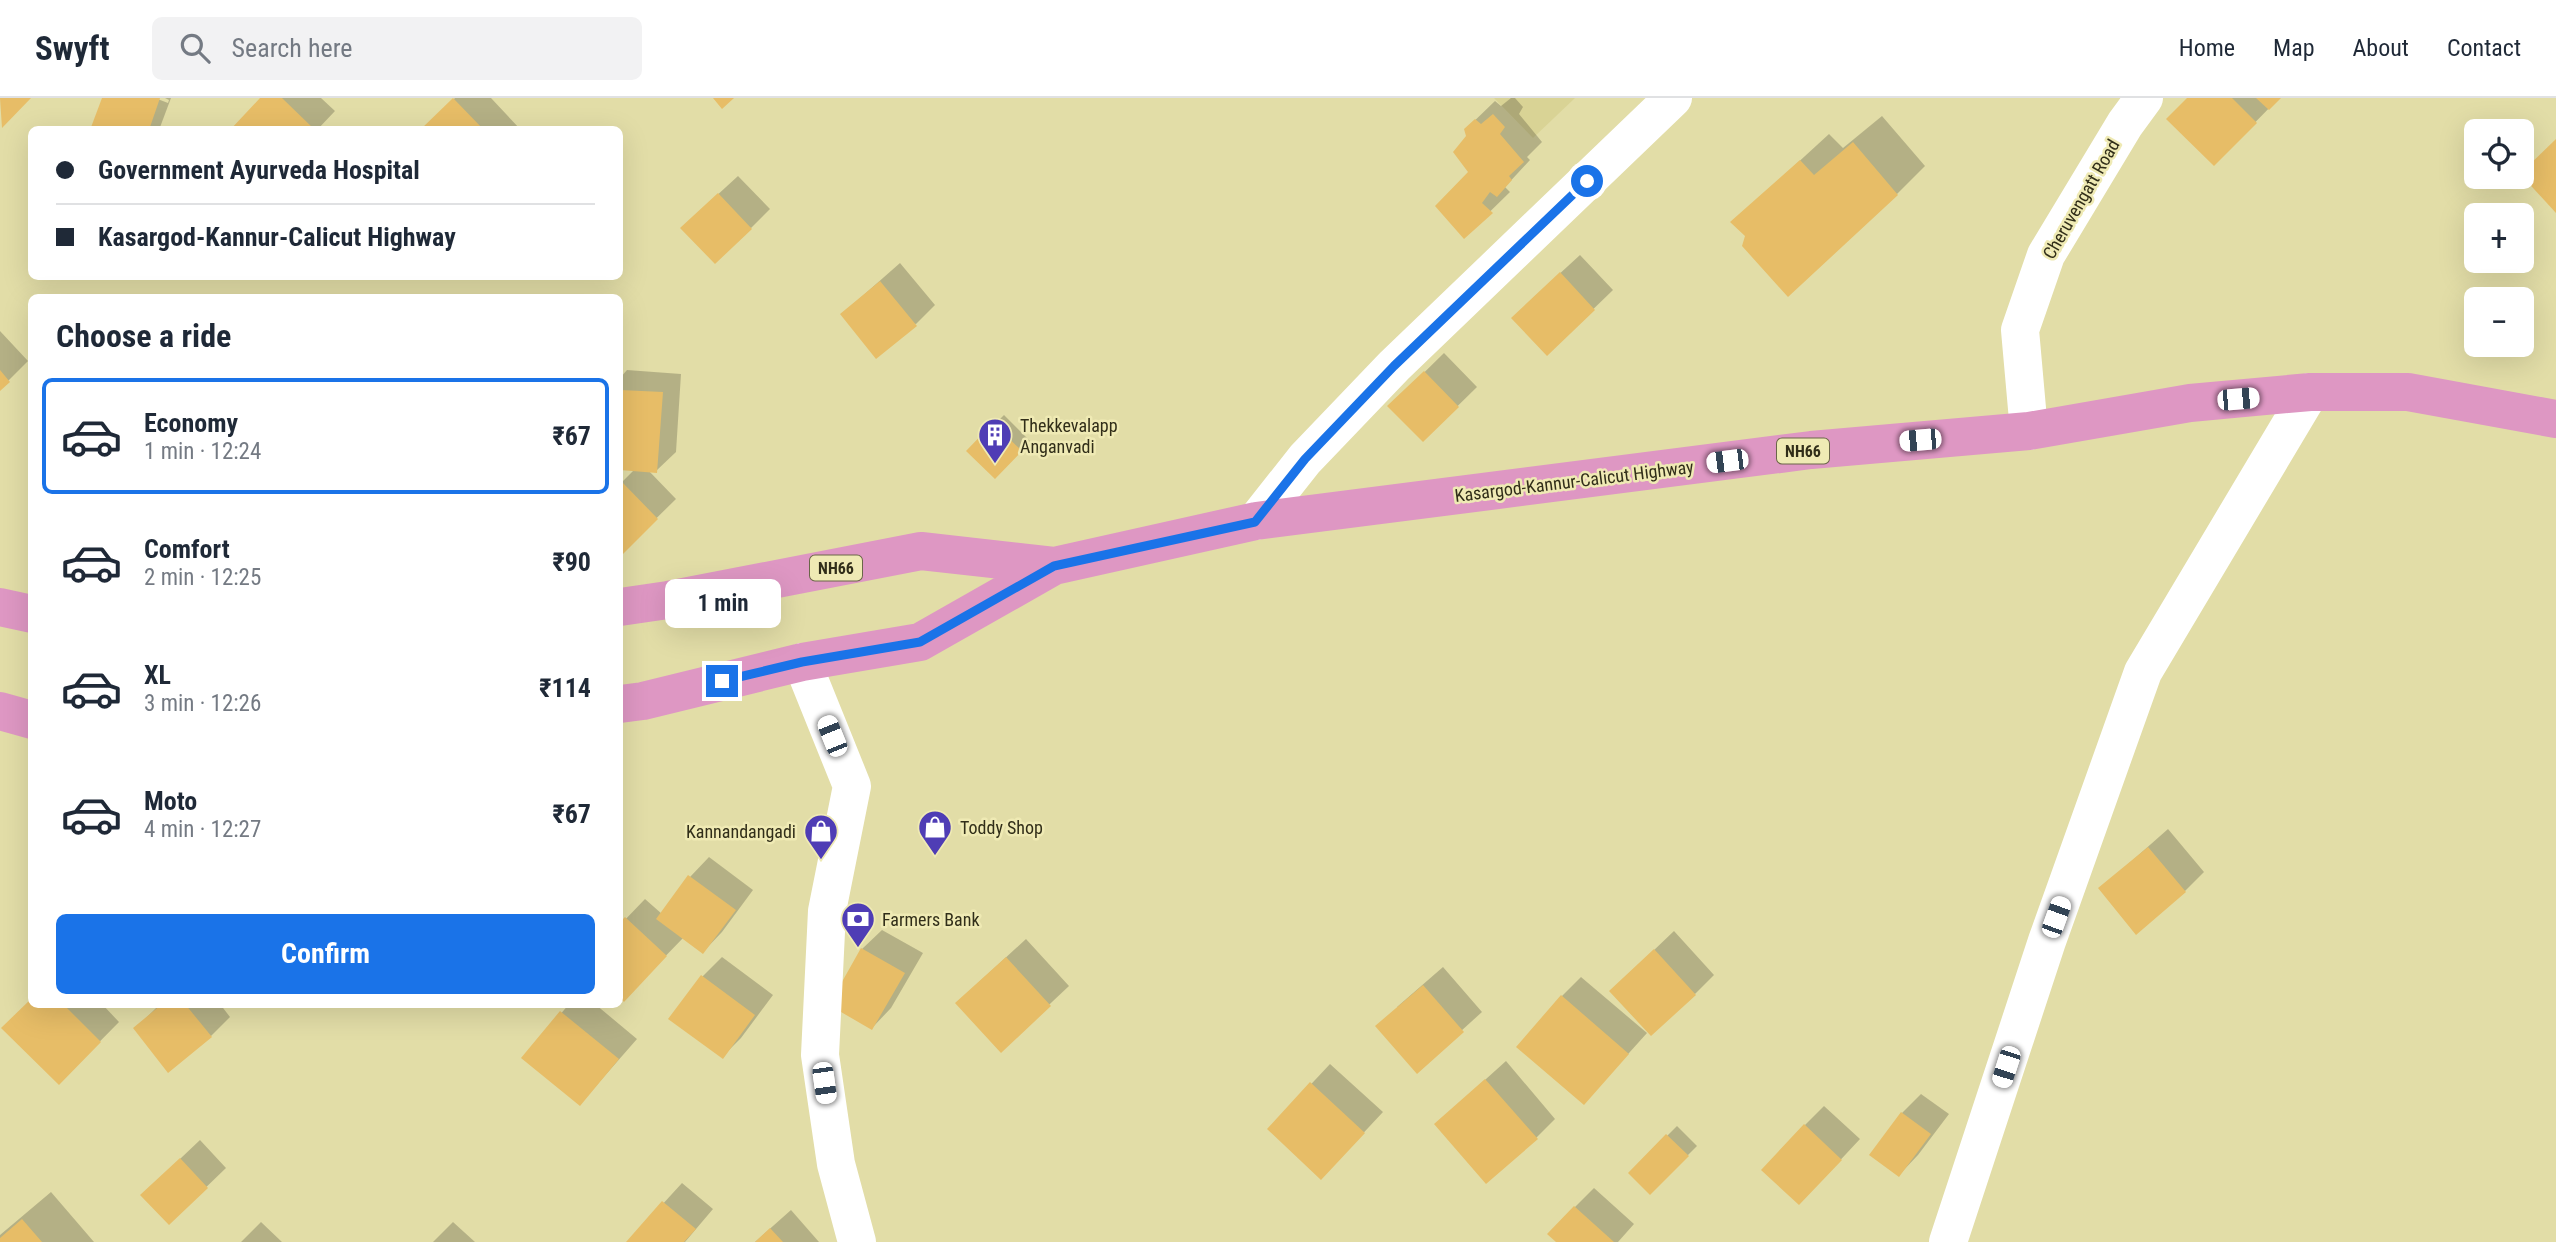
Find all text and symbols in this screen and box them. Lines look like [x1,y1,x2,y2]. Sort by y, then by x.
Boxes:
search box [152,17,642,80]
text: Swyft [35,29,110,68]
icon: search [176,29,214,67]
text: Search here [232,33,353,63]
text: Home [2179,34,2235,62]
text: Map [2273,34,2315,62]
text: About [2353,34,2409,62]
text: Contact [2447,34,2521,62]
map controls [2464,119,2534,357]
button: locate [2464,119,2534,189]
street label: Cheruvengatt Road [2038,135,2124,263]
text: Government Ayurveda Hospital [98,155,420,185]
route start [1571,165,1603,197]
button: + [2464,203,2534,273]
text: Kasargod-Kannur-Calicut Highway [98,222,456,252]
button: − [2464,287,2534,357]
text: Choose a ride [56,317,231,355]
car [2217,387,2260,411]
icon: car [60,405,123,468]
text: Economy [144,408,238,438]
place label: Thekkevalapp Anganvadi [1020,415,1118,457]
building icon: Thekkevalapp Anganvadi [976,416,1014,465]
text: ₹67 [552,421,591,451]
car [1899,428,1942,452]
text: 1 min · 12:24 [144,438,261,465]
road number: NH66 [1777,438,1829,464]
car [1705,448,1750,474]
street label: Kasargod-Kannur-Calicut Highway [1453,456,1695,506]
icon: car [60,531,123,594]
text: Comfort [144,534,230,564]
text: ₹90 [552,547,591,577]
road number: NH66 [810,555,862,580]
text: 2 min · 12:25 [144,564,261,591]
callout: 1 min [664,580,780,628]
text: 1 min [697,590,749,617]
icon: car [60,657,123,720]
text: XL [144,660,171,690]
route end [706,665,738,697]
text: ₹114 [539,673,591,703]
text: 3 min · 12:26 [144,690,261,717]
car [815,713,850,759]
icon: car [60,783,123,846]
text: Moto [144,786,197,816]
text: ₹67 [552,799,591,829]
shop icon: Toddy Shop [916,808,954,857]
shop icon: Kannandangadi [802,812,840,861]
text: 4 min · 12:27 [144,816,261,843]
place label: Toddy Shop [960,817,1043,838]
place label: Kannandangadi [686,821,796,842]
car [2039,894,2074,940]
bank icon: Farmers Bank [839,900,877,949]
place label: Farmers Bank [882,909,980,930]
button: Confirm [56,914,595,994]
car [1990,1044,2023,1090]
car [811,1061,838,1105]

